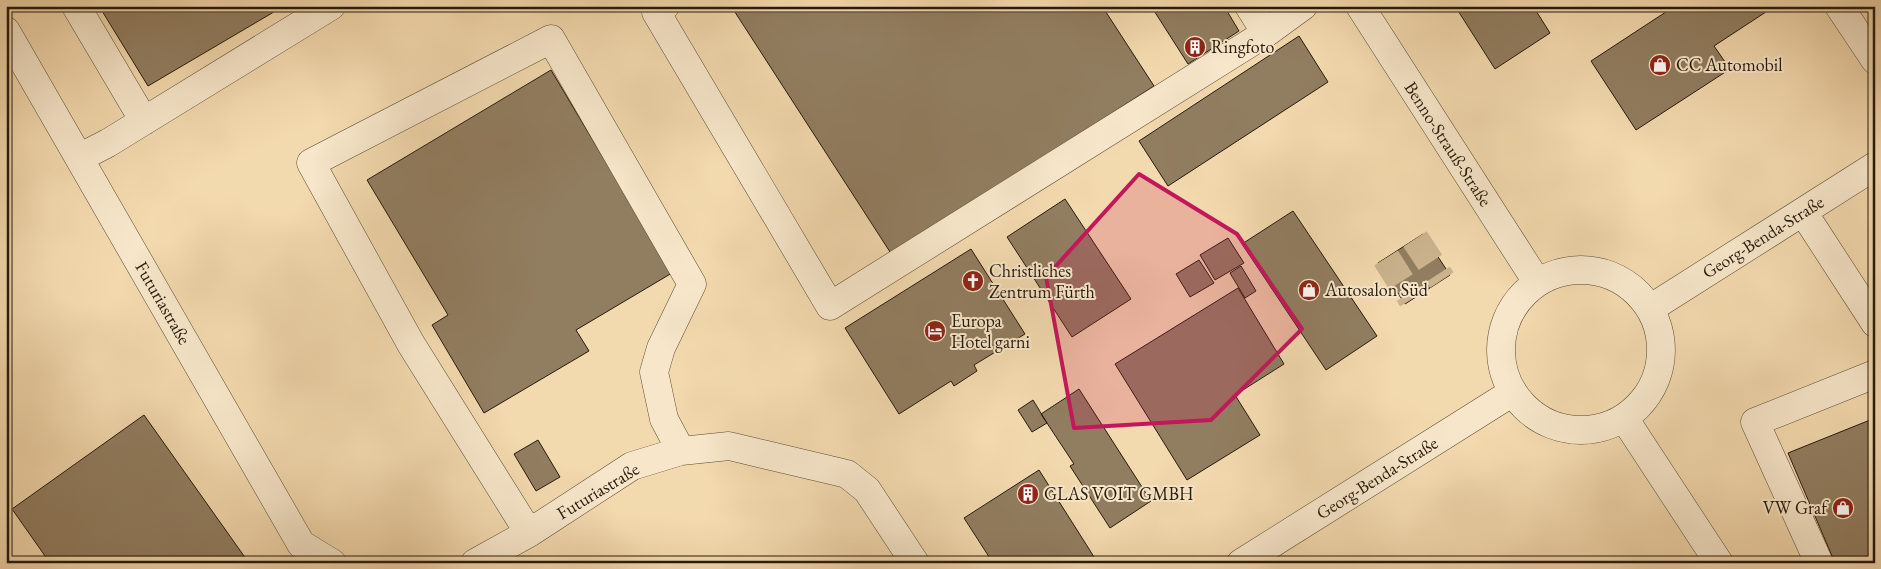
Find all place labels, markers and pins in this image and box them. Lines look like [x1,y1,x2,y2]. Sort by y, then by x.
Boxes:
building icon: Ringfoto [1183,35,1207,59]
place label: Ringfoto [1211,35,1274,58]
shop icon: CC Automobil [1648,53,1672,77]
place label: CC Automobil [1676,53,1783,76]
place label: Christliches Zentrum Fürth [989,259,1095,303]
church icon: Christliches Zentrum Fürth [961,269,985,293]
shop icon: Autosalon Süd [1297,278,1321,302]
place label: Autosalon Süd [1324,278,1429,301]
place label: Europa Hotel garni [951,309,1031,353]
hotel icon: Europa Hotel garni [923,319,947,343]
building icon: GLAS VOIT GMBH [1016,482,1040,506]
place label: GLAS VOIT GMBH [1044,482,1194,505]
place label: VW Graf [1763,496,1829,519]
shop icon: VW Graf [1831,496,1855,520]

